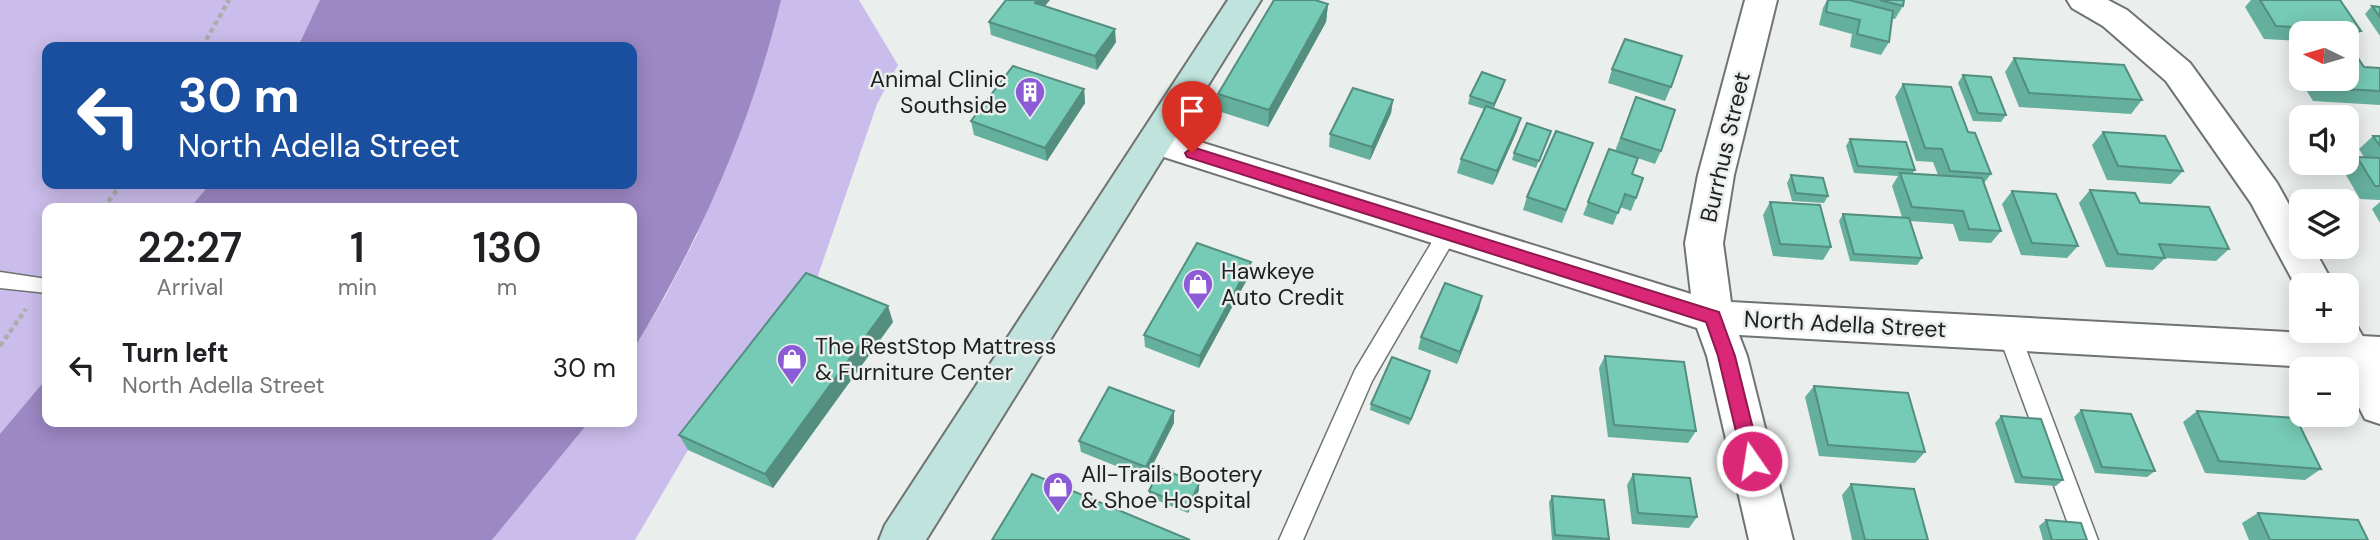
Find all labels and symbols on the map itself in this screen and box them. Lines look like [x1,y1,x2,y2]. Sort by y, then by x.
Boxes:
north arrow [2289,21,2359,91]
place label: Animal Clinic Southside [870,64,1007,120]
street label: Burrhus Street [1693,69,1757,225]
building icon: Animal Clinic Southside [1013,75,1047,119]
pin [1162,81,1222,153]
place label: Hawkeye Auto Credit [1221,256,1344,312]
shop icon: Hawkeye Auto Credit [1181,267,1215,311]
street label: North Adella Street [1743,304,1947,344]
place label: The RestStop Mattress & Furniture Center [815,331,1056,387]
shop icon: The RestStop Mattress & Furniture Center [775,342,809,386]
position arrow [1715,424,1789,498]
place label: All-Trails Bootery & Shoe Hospital [1081,459,1263,515]
shop icon: All-Trails Bootery & Shoe Hospital [1041,470,1075,514]

